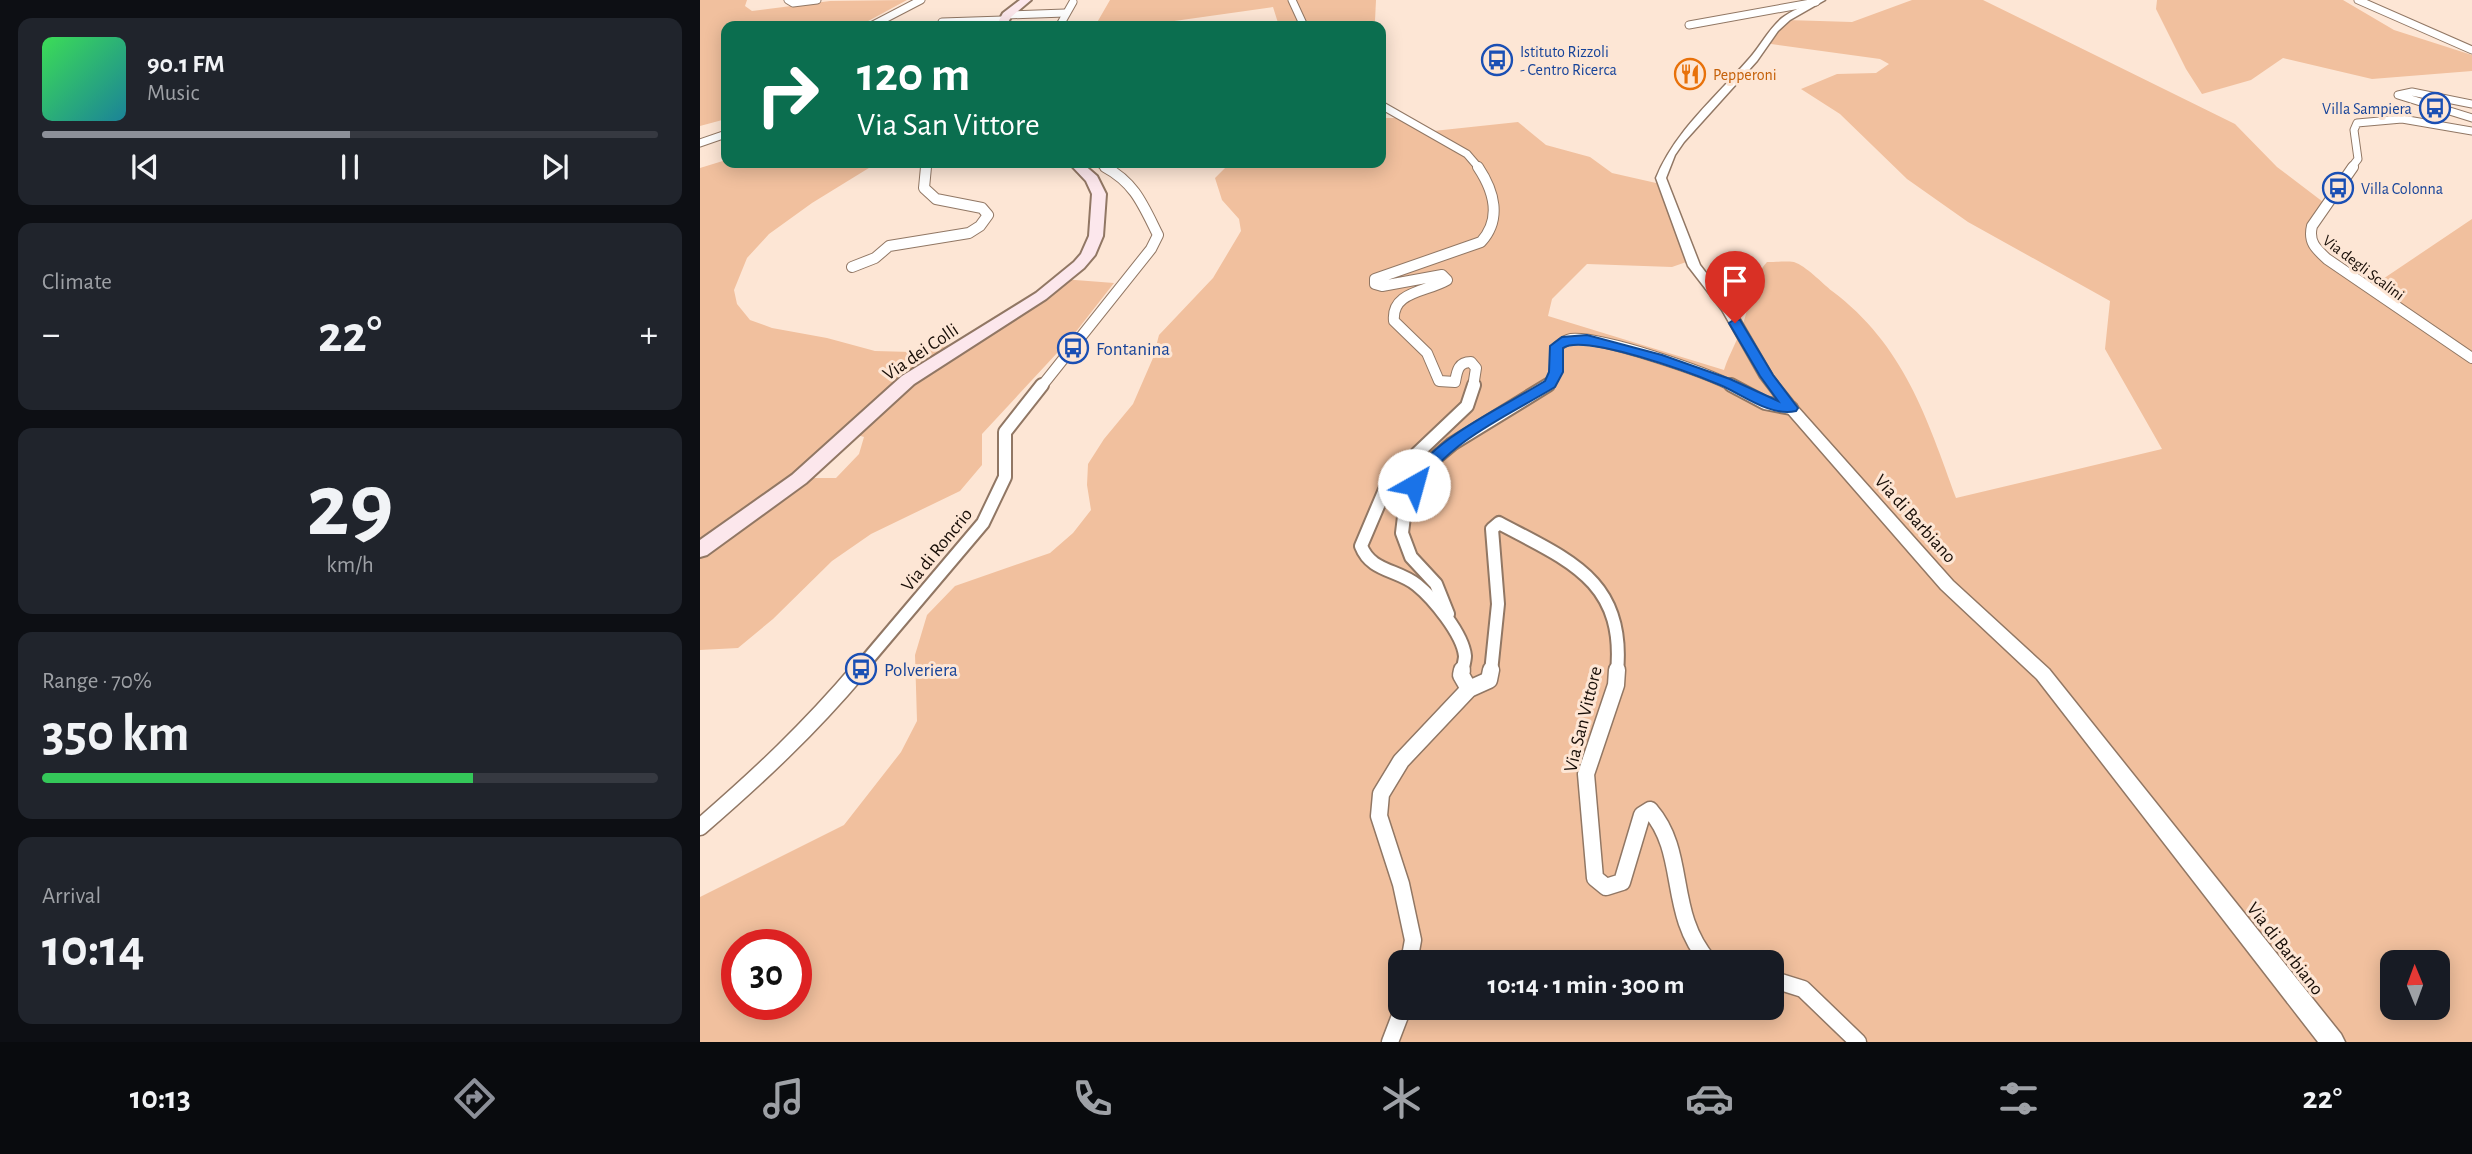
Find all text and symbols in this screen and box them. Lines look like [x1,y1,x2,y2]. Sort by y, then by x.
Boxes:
bus stop icon: Istituto Rizzoli - Centro Ricerca [1480,43,1514,77]
place label: Istituto Rizzoli - Centro Ricerca [1520,44,1617,78]
icon: right [742,49,833,140]
text: 90.1 FM [147,51,225,77]
text: 120 m [857,51,970,100]
restaurant icon: Pepperoni [1673,57,1707,91]
place label: Pepperoni [1713,67,1777,83]
text: Music [147,82,199,105]
bus stop icon: Villa Sampiera [2418,91,2452,125]
place label: Villa Sampiera [2322,101,2412,117]
text: Via San Vittore [857,109,1040,141]
icon: previous [126,148,164,186]
icon: pause [331,148,369,186]
icon: next [536,148,574,186]
bus stop icon: Villa Colonna [2321,171,2355,205]
place label: Villa Colonna [2361,181,2443,197]
street label: Via degli Scalini [2320,232,2407,303]
pin [1705,251,1765,323]
icon: arrive [1716,262,1754,300]
text: Climate [42,271,112,294]
text: 22° [318,309,382,361]
text: − [42,316,60,354]
text: + [640,316,658,354]
street label: Via dei Colli [880,320,962,384]
bus stop icon: Fontanina [1056,331,1090,365]
place label: Fontanina [1096,340,1170,359]
position arrow [1377,448,1451,522]
text: 29 [307,461,393,552]
street label: Via di Barbiano [1870,471,1959,567]
street label: Via di Roncrio [898,505,976,595]
text: km/h [326,554,374,577]
bus stop icon: Polveriera [844,652,878,686]
place label: Polveriera [884,661,958,680]
street label: Via San Vittore [1561,664,1606,774]
text: Range · 70% [42,670,152,693]
text: 350 km [42,708,190,760]
text: Arrival [42,885,101,908]
street label: Via di Barbiano [2243,899,2327,999]
text: 10:14 [42,923,145,975]
speed limit sign: 30 [721,929,812,1020]
north arrow [2380,950,2450,1020]
map controls [2380,950,2450,1020]
text: 10:14 · 1 min · 300 m [1488,972,1684,998]
icon: directions [450,1074,499,1123]
icon: music [759,1074,808,1123]
icon: phone [1068,1074,1117,1123]
icon: climate [1377,1074,1426,1123]
icon: car [1685,1074,1734,1123]
icon: filters [1994,1074,2043,1123]
text: 10:13 [130,1082,191,1114]
text: 22° [2303,1082,2342,1114]

